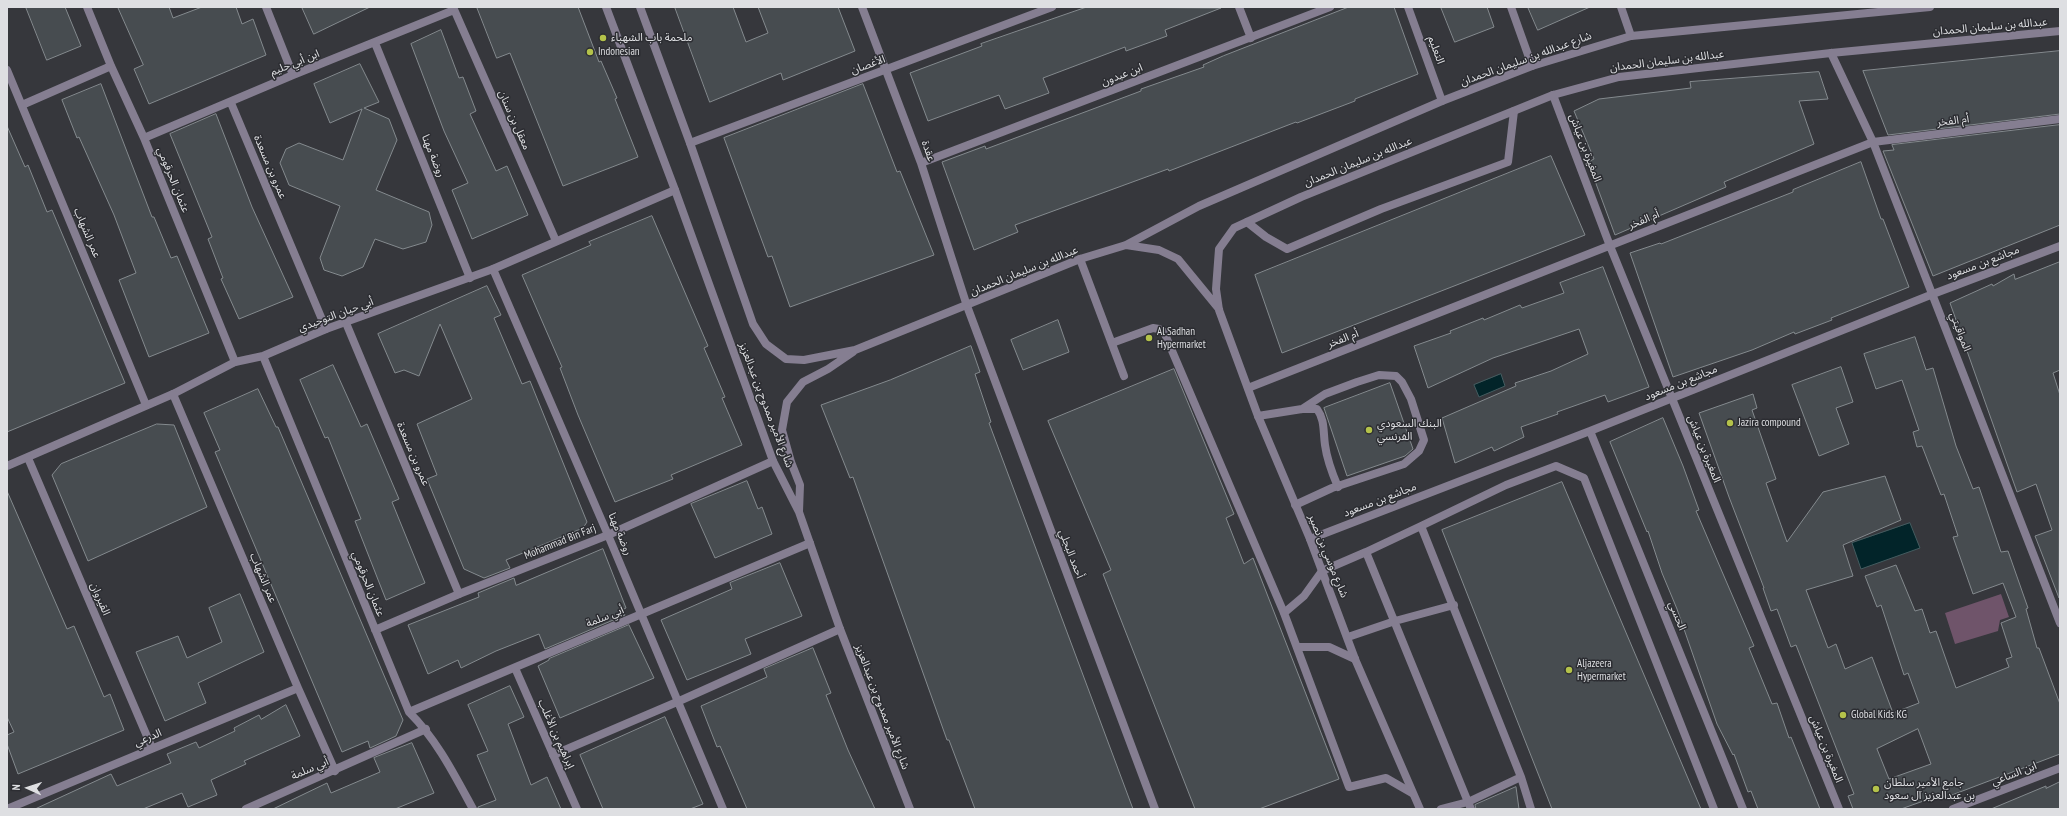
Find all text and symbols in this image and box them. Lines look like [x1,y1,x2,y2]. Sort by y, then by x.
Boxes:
street label: عبدالله بن سليمان الحمدان [1932,15,2048,39]
street label: شارع عبدالله بن سليمان الحمدان [1458,29,1594,89]
place label: ملحمة باب الشهباء [611,31,692,45]
marker: ملحمة باب الشهباء [598,33,608,43]
street label: التعليم [1425,34,1447,66]
place label: Indonesian [598,45,640,59]
street label: ابن أبي حليم [268,47,322,79]
marker: Indonesian [585,47,595,57]
street label: عبدالله بن سليمان الحمدان [1609,47,1725,75]
street label: الأغصان [849,53,887,77]
street label: ابن عبدون [1099,61,1145,89]
street label: معقل بن سنان [495,88,533,152]
street label: المغيرة بن عياش [1566,112,1604,184]
street label: أم الفخر [1936,112,1970,130]
street label: عمرو بن مسعدة [251,133,289,201]
street label: روضة مهنا [418,133,448,179]
street label: عبدالله بن سليمان الحمدان [1302,134,1414,190]
street label: عقدة [918,139,938,163]
street label: عثمان الحرقومي [154,145,192,215]
street label: عمر الشهاب [71,206,103,260]
street label: أم الفخر [1626,208,1662,232]
street label: عبدالله بن سليمان الحمدان [968,243,1080,299]
street label: مجاشع بن مسعود [1945,243,2021,283]
street label: أبي حيان التوحيدي [297,295,375,335]
street label: المواقيتي [1947,311,1973,353]
place label: Al Sadhan Hypermarket [1157,325,1206,351]
street label: أم الفخر [1325,327,1361,351]
marker: Al Sadhan Hypermarket [1144,333,1154,343]
street label: شارع الأمير ممدوح بن عبدالعزيز [736,341,796,469]
street label: مجاشع بن مسعود [1643,362,1719,404]
street label: المغيرة بن عياش [1684,413,1724,485]
place label: Jazira compound [1738,416,1801,430]
place label: البنك السعودي الفرنسي [1377,417,1442,443]
marker: Jazira compound [1725,418,1735,428]
street label: عمرو بن مسعدة [394,420,432,488]
marker: البنك السعودي الفرنسي [1364,425,1374,435]
street label: مجاشع بن مسعود [1342,480,1418,520]
street label: روضة مهنا [605,511,635,557]
street label: شارع موسي بن نصير [1305,512,1351,600]
street label: Mohammad Bin Farj [522,522,598,562]
street label: أحمد البجلي [1056,528,1086,580]
street label: عثمان الحرقومي [349,549,387,619]
street label: عمر الشهاب [247,551,279,605]
street label: القيروان [87,581,113,617]
street label: الحسي [1665,600,1689,632]
street label: أبي سلمة [584,603,626,631]
street label: شارع الأمير ممدوح بن عبدالعزيز [852,643,912,771]
place label: Aljazeera Hypermarket [1577,657,1626,683]
marker: Aljazeera Hypermarket [1564,665,1574,675]
street label: إبراهيم بن الأغلب [535,697,577,771]
place label: Global Kids KG [1851,708,1907,722]
marker: Global Kids KG [1838,710,1848,720]
street label: المغيرة بن عياش [1806,713,1846,785]
street label: الدرعي [132,726,164,750]
street label: أبي سلمة [289,755,331,783]
street label: ابن الساعي [1989,759,2039,789]
north arrow [8,768,48,808]
place label: جامع الأمير سلطان بن عبدالعزيز آل سعود [1884,776,1975,802]
text: N [9,784,23,791]
marker: جامع الأمير سلطان بن عبدالعزيز آل سعود [1871,784,1881,794]

